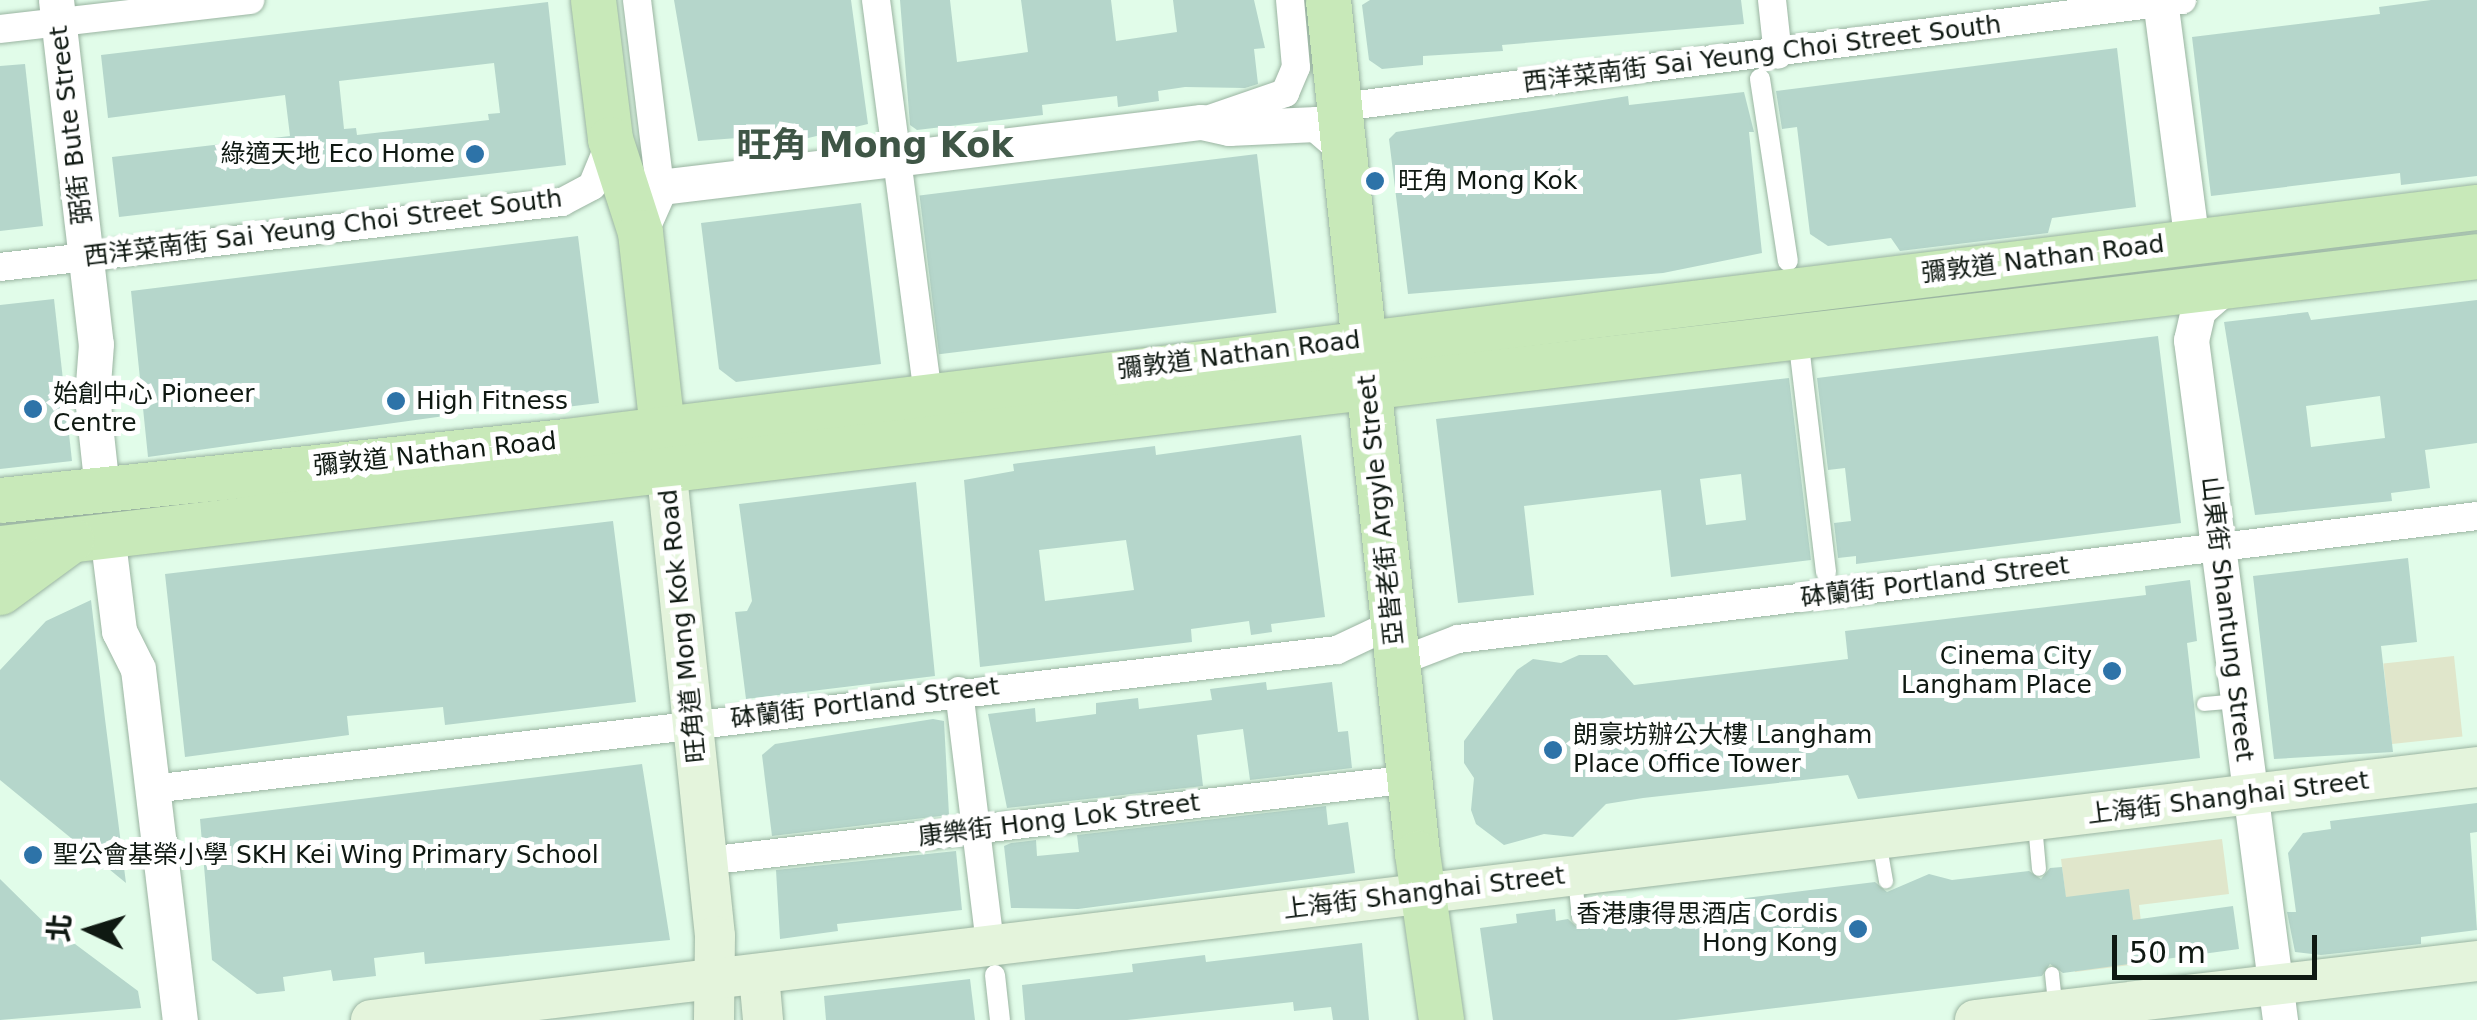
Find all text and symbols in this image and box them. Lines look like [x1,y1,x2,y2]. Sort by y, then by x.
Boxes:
street label: 西洋菜南街 Sai Yeung Choi Street South [1521,10,2003,98]
street label: 弼街 Bute Street [44,24,98,226]
district label: 旺角 Mong Kok [736,124,1014,166]
place label: 綠適天地 Eco Home [220,139,455,169]
marker: 綠適天地 Eco Home [464,143,486,165]
place label: 旺角 Mong Kok [1398,166,1577,196]
marker: 旺角 Mong Kok [1362,168,1388,194]
street label: 西洋菜南街 Sai Yeung Choi Street South [82,184,564,272]
street label: 彌敦道 Nathan Road [1920,229,2166,289]
street label: 彌敦道 Nathan Road [1116,325,1362,385]
street label: 亞皆老街 Argyle Street [1352,373,1410,647]
place label: 始創中心 Pioneer Centre [53,380,255,439]
place label: High Fitness [416,386,568,416]
marker: High Fitness [385,390,407,412]
marker: 始創中心 Pioneer Centre [22,398,44,420]
street label: 彌敦道 Nathan Road [312,426,558,482]
street label: 山東街 Shantung Street [2195,475,2259,763]
street label: 旺角道 Mong Kok Road [654,488,712,764]
street label: 砵蘭街 Portland Street [1799,551,2071,613]
place label: Cinema City Langham Place [1901,642,2092,701]
marker: Cinema City Langham Place [2101,660,2123,682]
street label: 砵蘭街 Portland Street [729,672,1001,734]
place label: 朗豪坊辦公大樓 Langham Place Office Tower [1573,721,1872,780]
marker: 朗豪坊辦公大樓 Langham Place Office Tower [1542,739,1564,761]
street label: 上海街 Shanghai Street [2085,766,2371,830]
street label: 康樂街 Hong Lok Street [916,788,1202,852]
place label: 聖公會基榮小學 SKH Kei Wing Primary School [53,840,599,870]
marker: 聖公會基榮小學 SKH Kei Wing Primary School [22,844,44,866]
street label: 上海街 Shanghai Street [1281,861,1567,925]
north arrow [40,880,140,980]
place label: 香港康得思酒店 Cordis Hong Kong [1577,900,1838,959]
text: 北 [42,913,77,943]
scale bar [2117,915,2322,977]
marker: 香港康得思酒店 Cordis Hong Kong [1847,918,1869,940]
text: 50 m [2129,935,2206,970]

